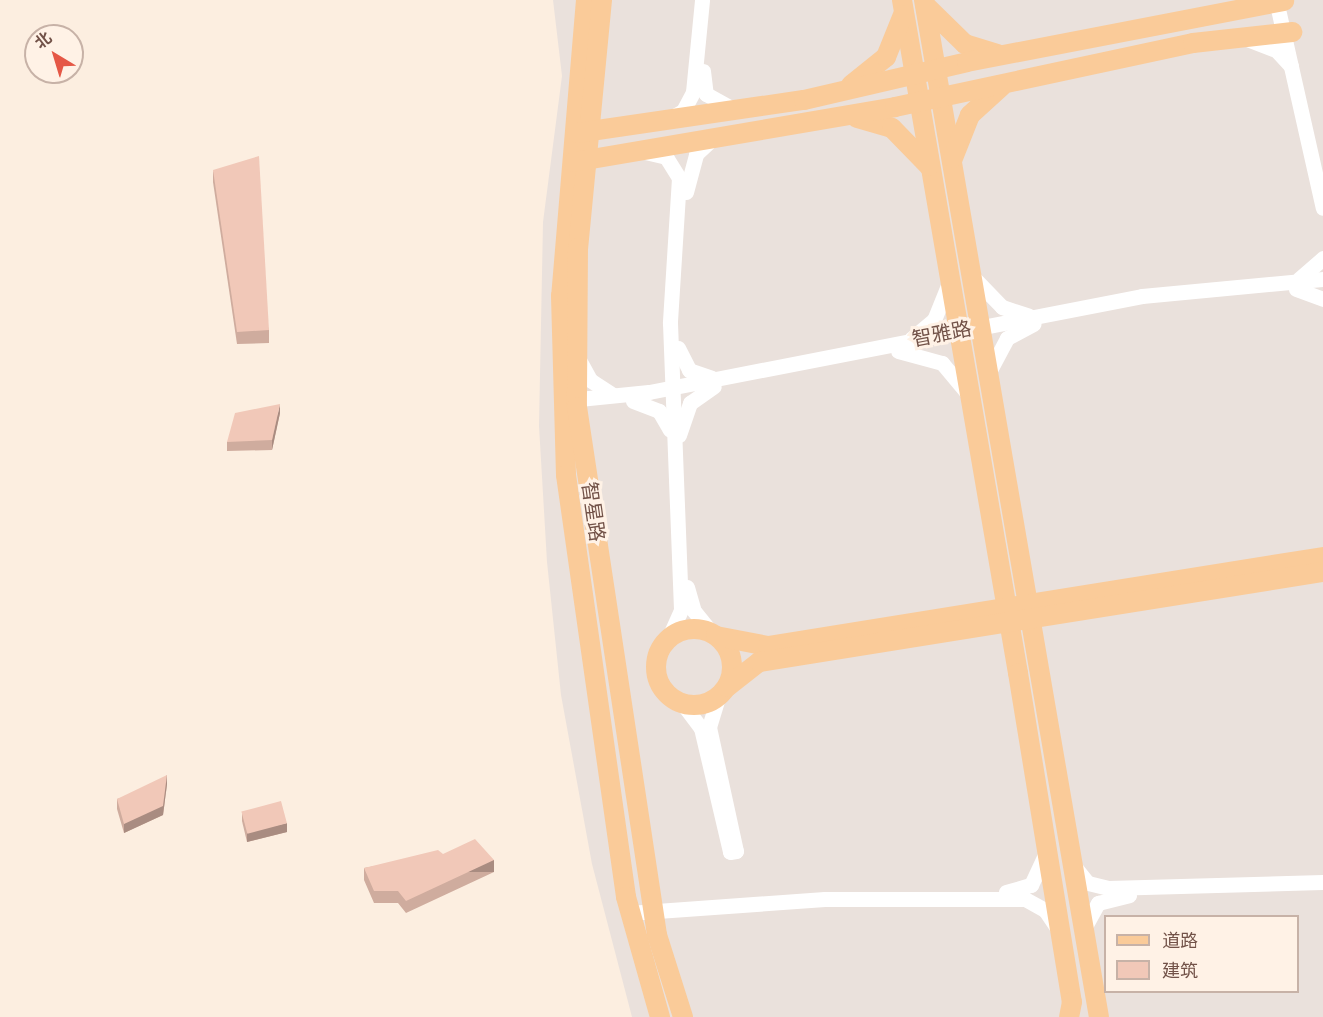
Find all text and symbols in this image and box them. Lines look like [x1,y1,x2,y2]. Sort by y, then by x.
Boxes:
north arrow [24,24,84,84]
text: 北 [32,29,57,54]
street label: 智雅路 [910,318,974,354]
street label: 智星路 [575,481,607,543]
legend [1104,915,1299,993]
text: 道路 [1162,931,1198,954]
text: 建筑 [1162,961,1198,984]

